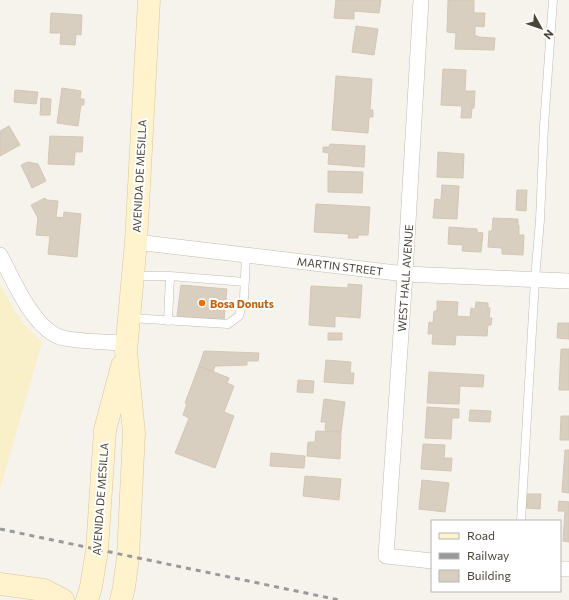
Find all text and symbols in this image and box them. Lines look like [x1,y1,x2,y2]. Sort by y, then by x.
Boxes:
north arrow [521,8,561,48]
text: N [541,27,557,42]
street label: AVENIDA DE MESILLA [130,119,148,233]
street label: WEST HALL AVENUE [395,224,415,332]
street label: MARTIN STREET [296,254,384,278]
place label: Bosa Donuts [210,297,274,310]
marker: Bosa Donuts [197,298,207,308]
street label: AVENIDA DE MESILLA [90,442,110,556]
legend [431,520,561,592]
text: Road [467,528,495,542]
text: Railway [467,548,509,562]
text: Building [467,568,511,582]

